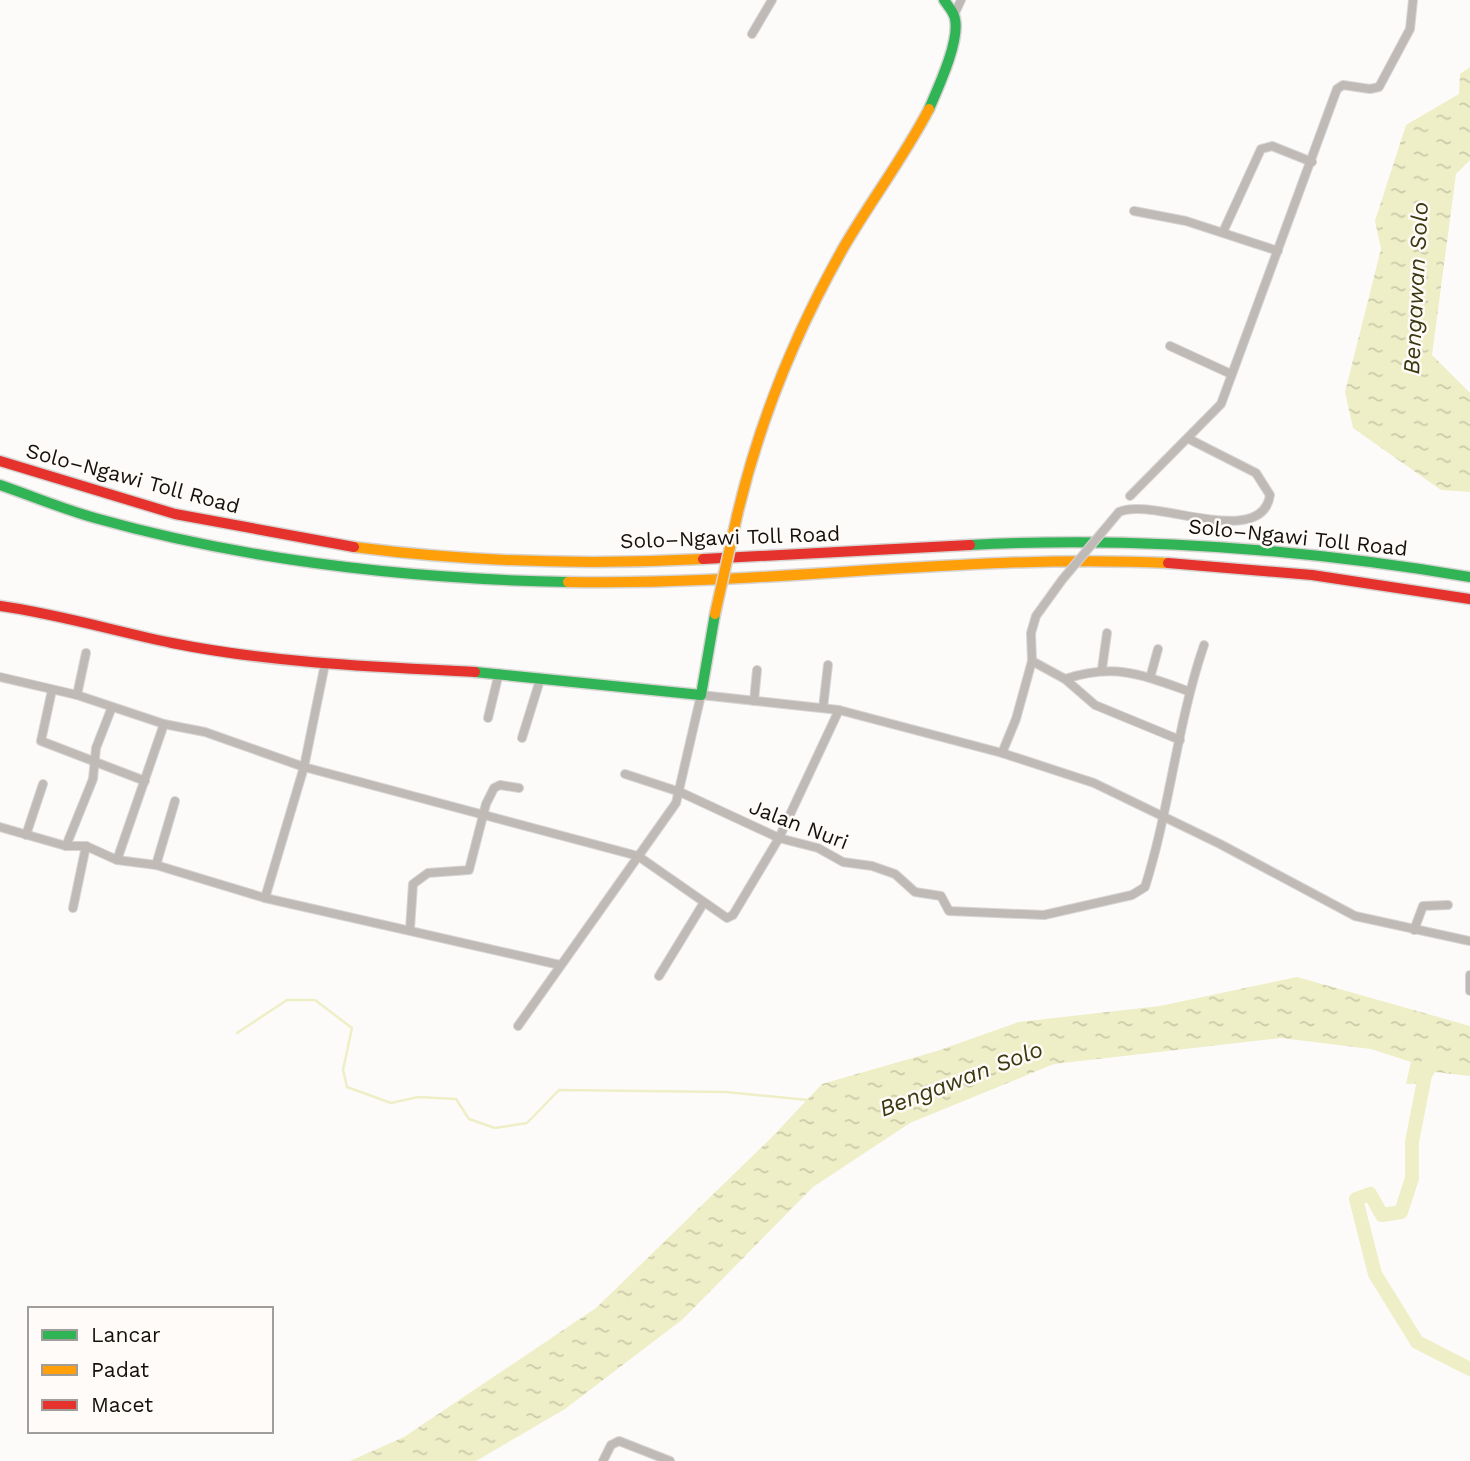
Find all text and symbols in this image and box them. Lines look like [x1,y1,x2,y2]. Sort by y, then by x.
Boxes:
water label: Bengawan Solo [1398,201,1434,375]
street label: Solo–Ngawi Toll Road [23,437,243,519]
street label: Solo–Ngawi Toll Road [1187,513,1409,561]
street label: Solo–Ngawi Toll Road [619,521,841,553]
street label: Jalan Nuri [746,794,852,854]
water label: Bengawan Solo [875,1035,1047,1123]
legend [28,1307,273,1433]
text: Lancar [91,1322,161,1347]
text: Padat [91,1357,149,1382]
text: Macet [91,1392,153,1417]

